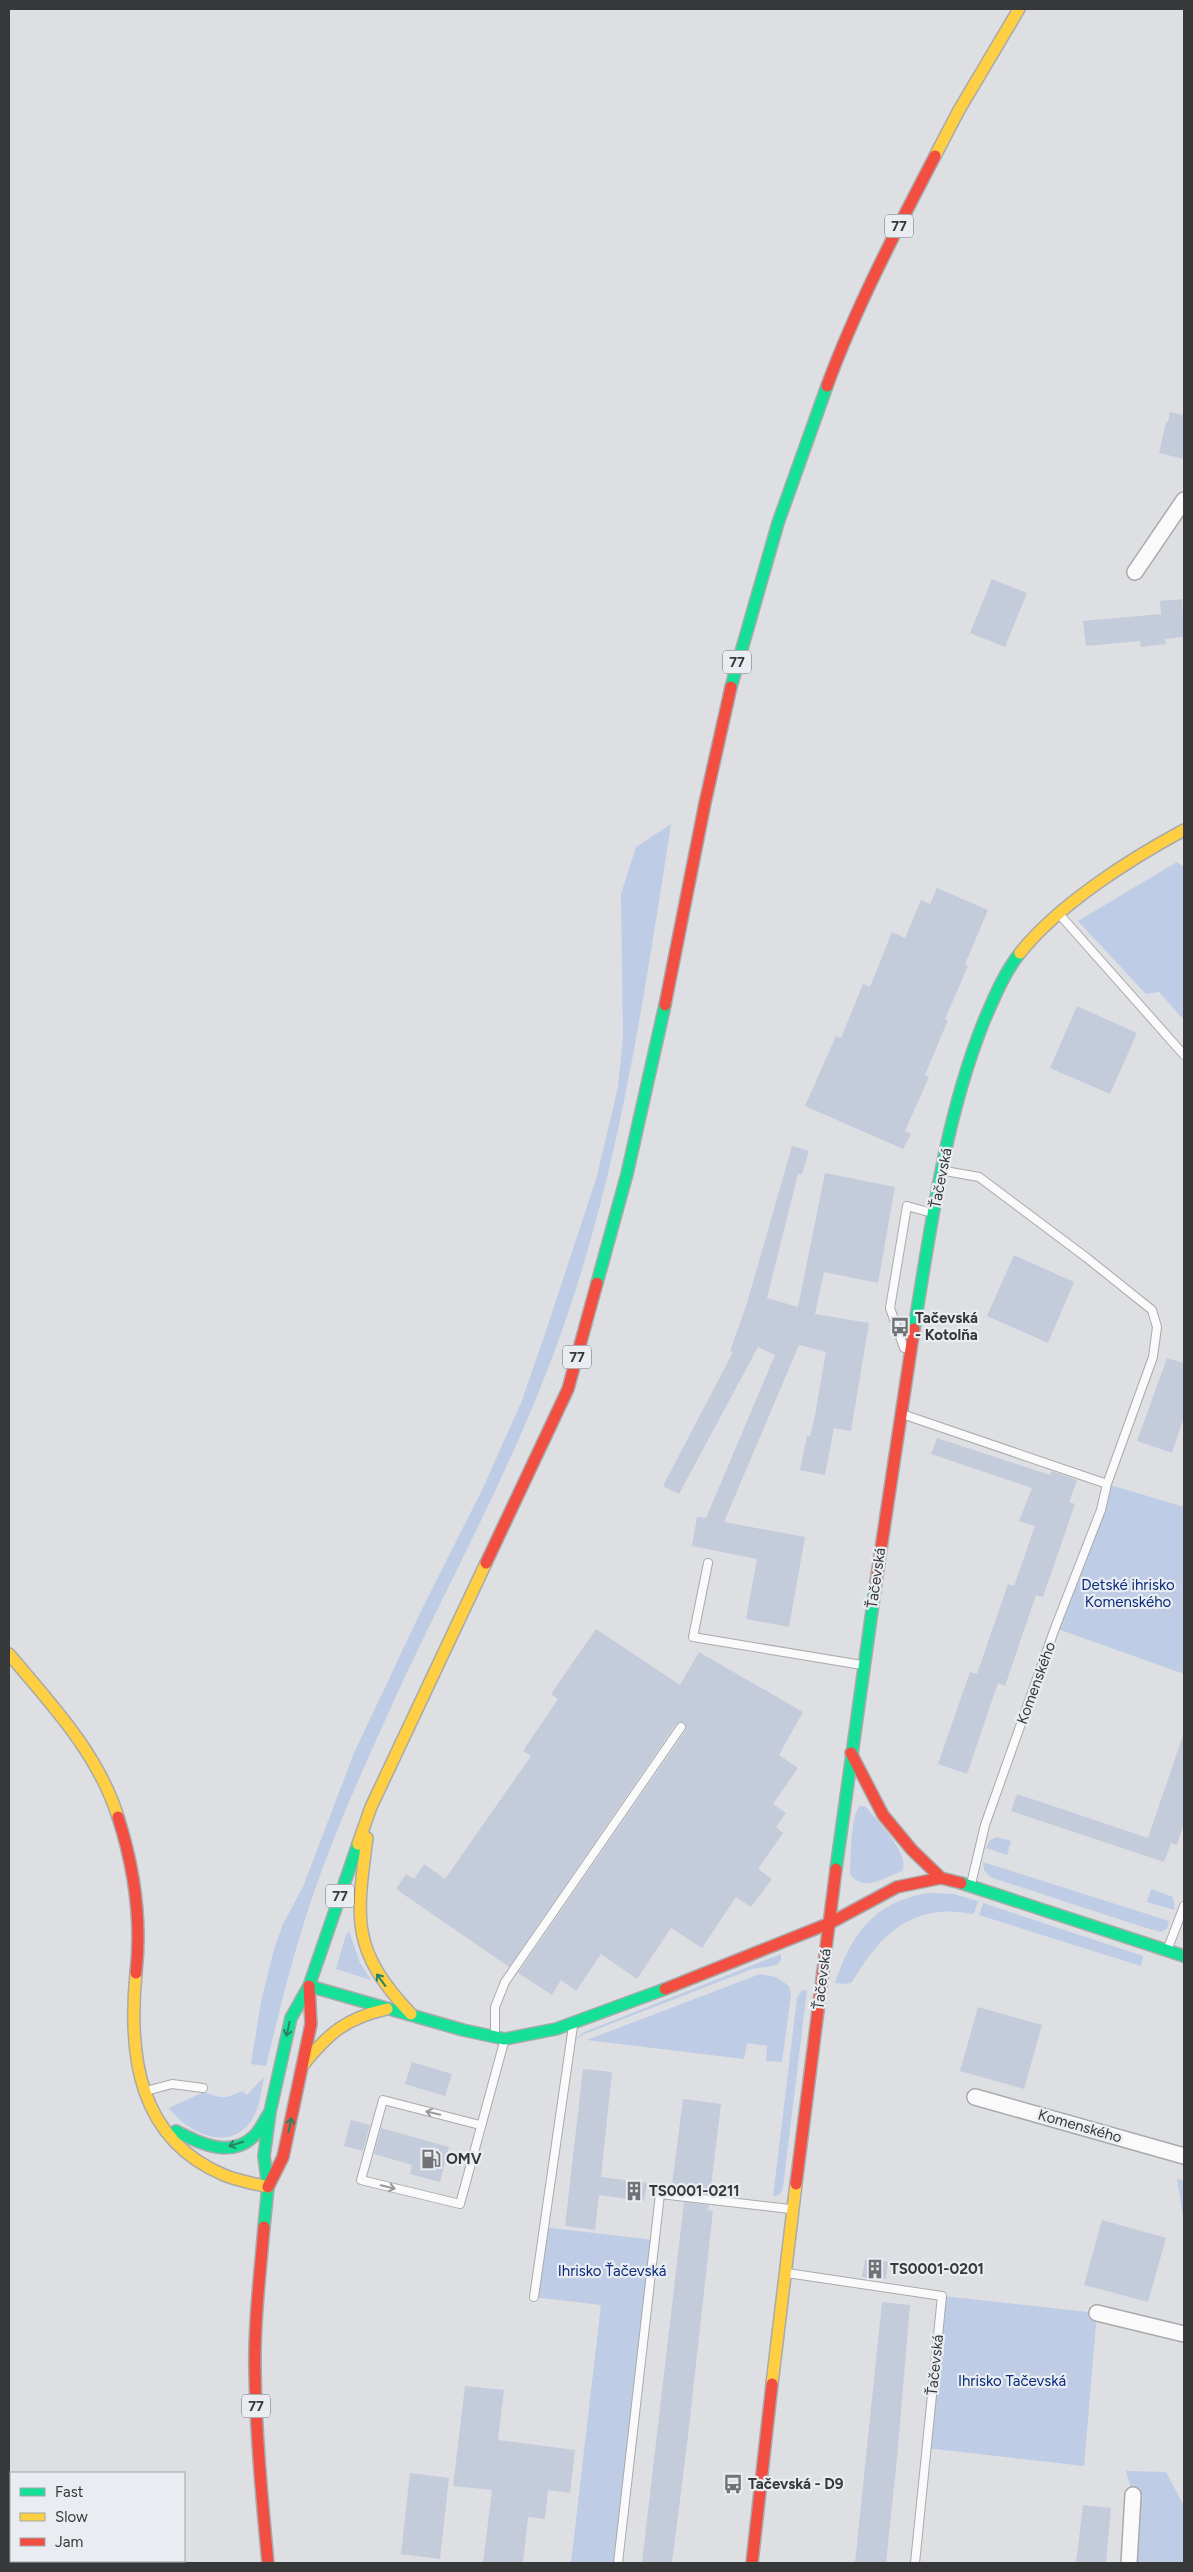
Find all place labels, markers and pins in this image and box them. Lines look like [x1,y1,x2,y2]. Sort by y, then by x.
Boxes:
place label: Tačevská - Kotolňa [915,1309,978,1344]
bus stop icon: Tačevská - Kotolňa [889,1316,911,1338]
fuel station icon: OMV [420,2148,442,2170]
place label: OMV [446,2150,482,2168]
building icon: TS0001-0211 [623,2180,645,2202]
place label: TS0001-0211 [649,2182,740,2200]
building icon: TS0001-0201 [864,2258,886,2280]
place label: TS0001-0201 [890,2260,984,2278]
bus stop icon: Tačevská - D9 [722,2473,744,2495]
place label: Tačevská - D9 [748,2475,844,2493]

